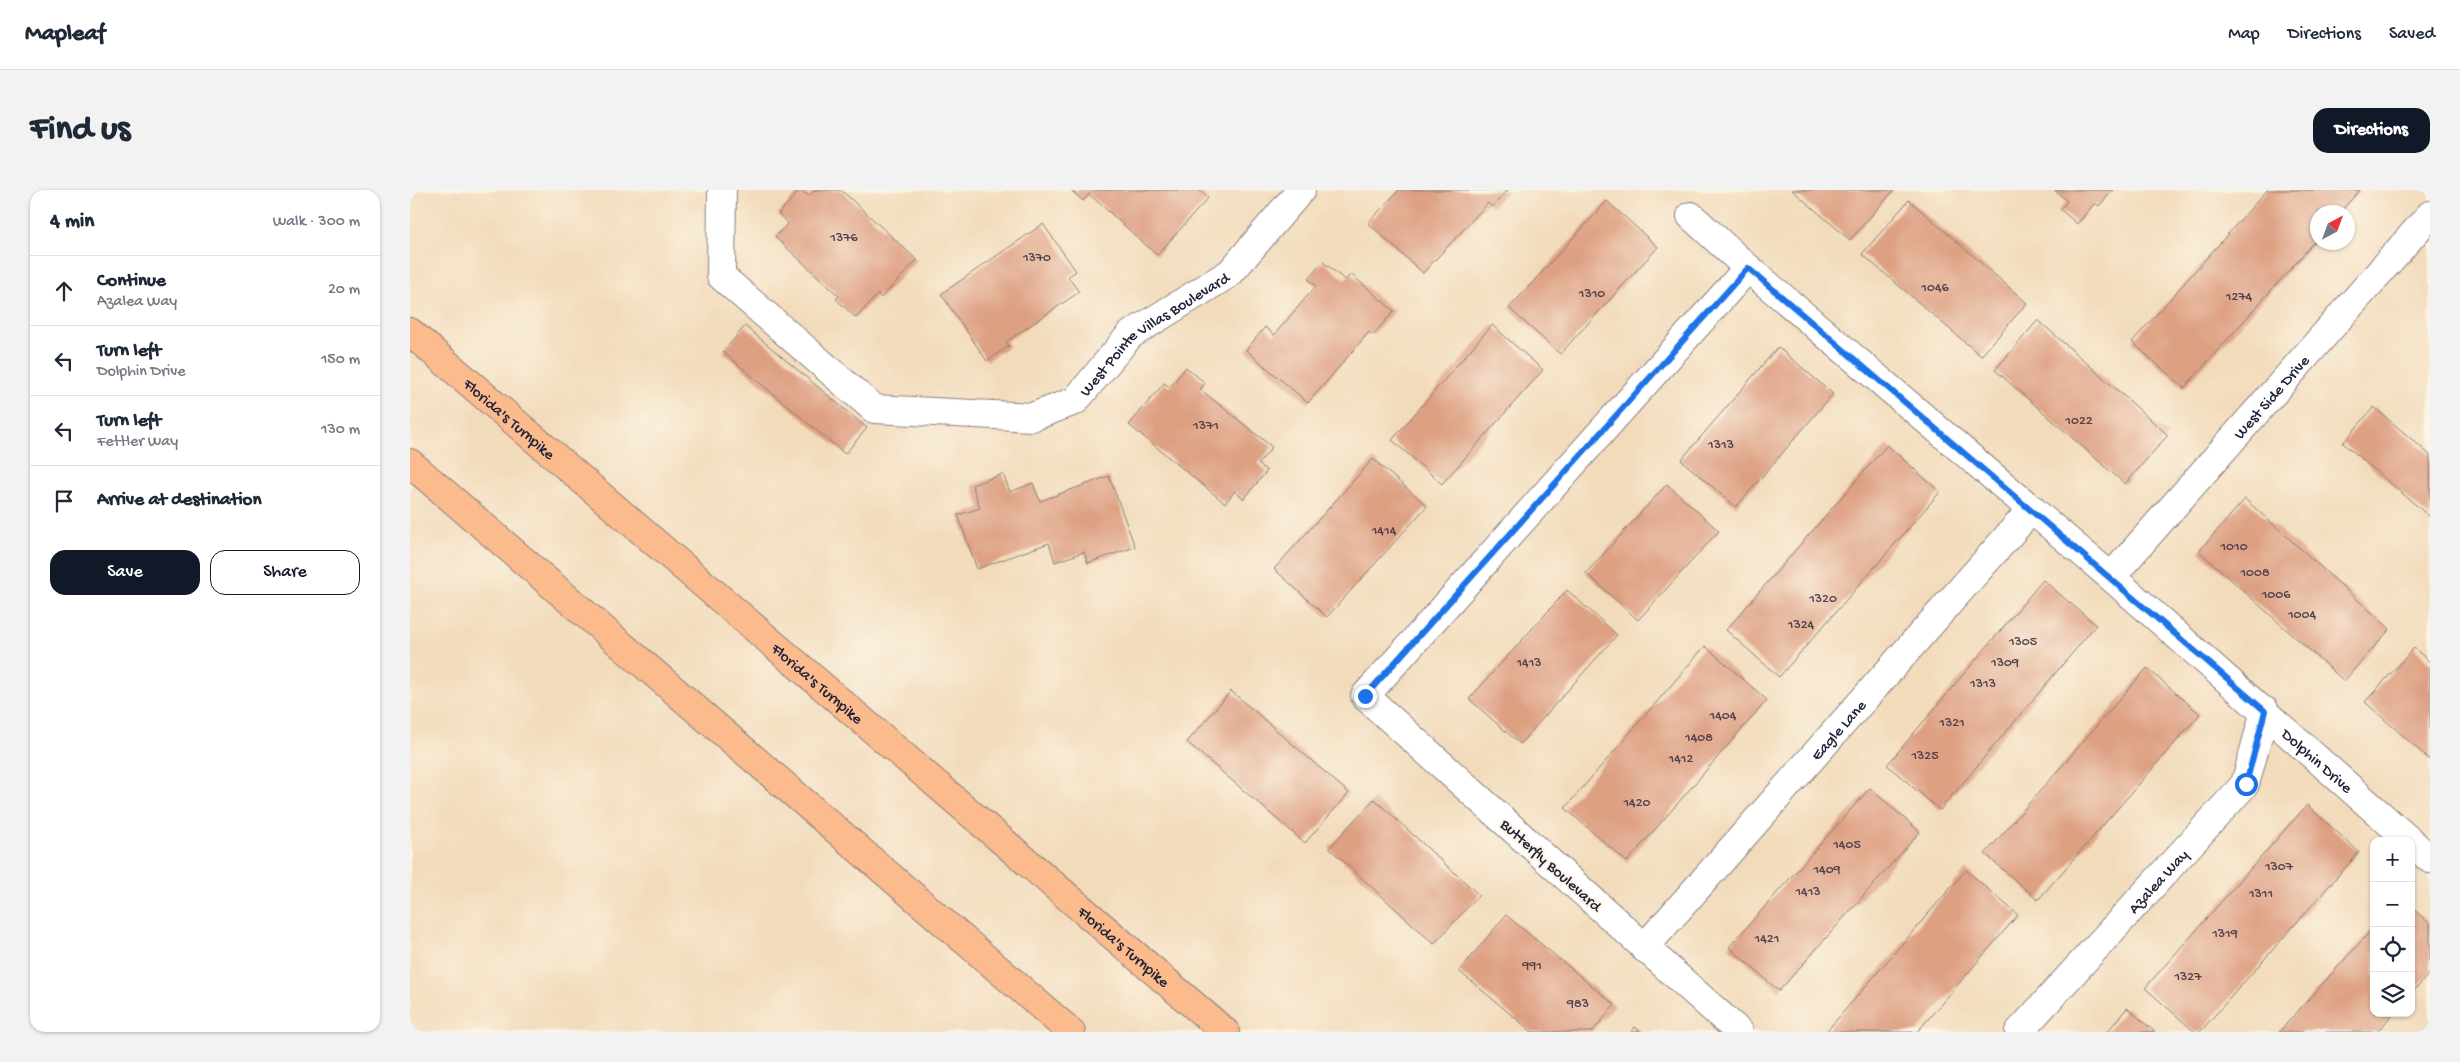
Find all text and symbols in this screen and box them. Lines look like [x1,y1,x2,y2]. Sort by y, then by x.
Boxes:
text: Mapleaf [25,20,105,49]
text: Map [2228,24,2260,45]
text: Directions [2288,24,2361,45]
text: Saved [2389,24,2435,45]
button: Directions [2313,108,2430,153]
text: Find us [30,110,130,151]
north arrow [2310,205,2355,250]
text: 4 min [50,210,94,235]
text: Walk · 300 m [273,213,360,232]
house number: 1376 [829,230,859,247]
house number: 1370 [1022,250,1051,267]
street label: West Pointe Villas Boulevard [1077,269,1235,401]
text: Continue [97,270,166,293]
icon: ahead [50,277,78,305]
house number: 1046 [1920,280,1950,297]
text: 20 m [328,281,360,300]
house number: 1310 [1578,286,1605,303]
house number: 1274 [2225,289,2253,306]
text: Azalea Way [97,293,177,312]
text: Turn left [97,340,161,363]
icon: left [50,347,78,375]
text: 150 m [321,351,360,370]
street label: West Side Drive [2231,352,2315,444]
text: Dolphin Drive [97,363,185,382]
street label: Florida's Turnpike [457,375,558,466]
text: Turn left [97,410,161,433]
house number: 1022 [2064,413,2093,430]
icon: left [50,417,78,445]
house number: 1371 [1192,418,1219,435]
text: 130 m [321,421,360,440]
text: Fettler Way [97,433,178,452]
house number: 1313 [1707,437,1734,454]
icon: arrive [50,487,78,515]
text: Arrive at destination [97,489,261,512]
house number: 1414 [1371,523,1397,540]
house number: 1010 [2219,539,2248,556]
button: Save [50,550,200,595]
button: Share [210,550,360,595]
house number: 1008 [2239,565,2270,582]
house number: 1006 [2261,587,2291,604]
house number: 1320 [1808,591,1837,608]
house number: 1004 [2287,607,2316,624]
house number: 1324 [1787,617,1815,634]
house number: 1305 [2008,634,2037,651]
street label: Florida's Turnpike [765,640,866,730]
house number: 1413 [1515,655,1542,672]
house number: 1309 [1990,655,2019,672]
house number: 1313 [1969,676,1996,693]
route end [1354,685,1377,708]
street label: Eagle Lane [1808,697,1872,766]
house number: 1404 [1709,708,1737,725]
house number: 1321 [1938,715,1965,732]
street label: Dolphin Drive [2275,725,2356,799]
house number: 1408 [1684,730,1713,747]
house number: 1325 [1910,748,1939,765]
house number: 1412 [1668,751,1694,768]
route start [2235,773,2258,796]
house number: 1420 [1622,795,1651,812]
street label: Butterfly Boulevard [1494,816,1605,918]
house number: 1405 [1832,837,1861,854]
map controls [2370,837,2415,1017]
button: + [2370,837,2415,882]
street label: Azalea Way [2126,847,2194,919]
house number: 1307 [2264,859,2294,876]
house number: 1409 [1812,862,1841,879]
button: − [2370,882,2415,927]
house number: 1413 [1794,884,1821,901]
house number: 1311 [2248,886,2273,903]
street label: Florida's Turnpike [1072,903,1173,994]
house number: 1319 [2211,926,2238,943]
button: locate [2370,927,2415,972]
house number: 1421 [1754,931,1779,948]
house number: 991 [1521,958,1542,975]
house number: 1327 [2173,969,2202,986]
button: layers [2370,972,2415,1017]
house number: 983 [1566,996,1589,1013]

